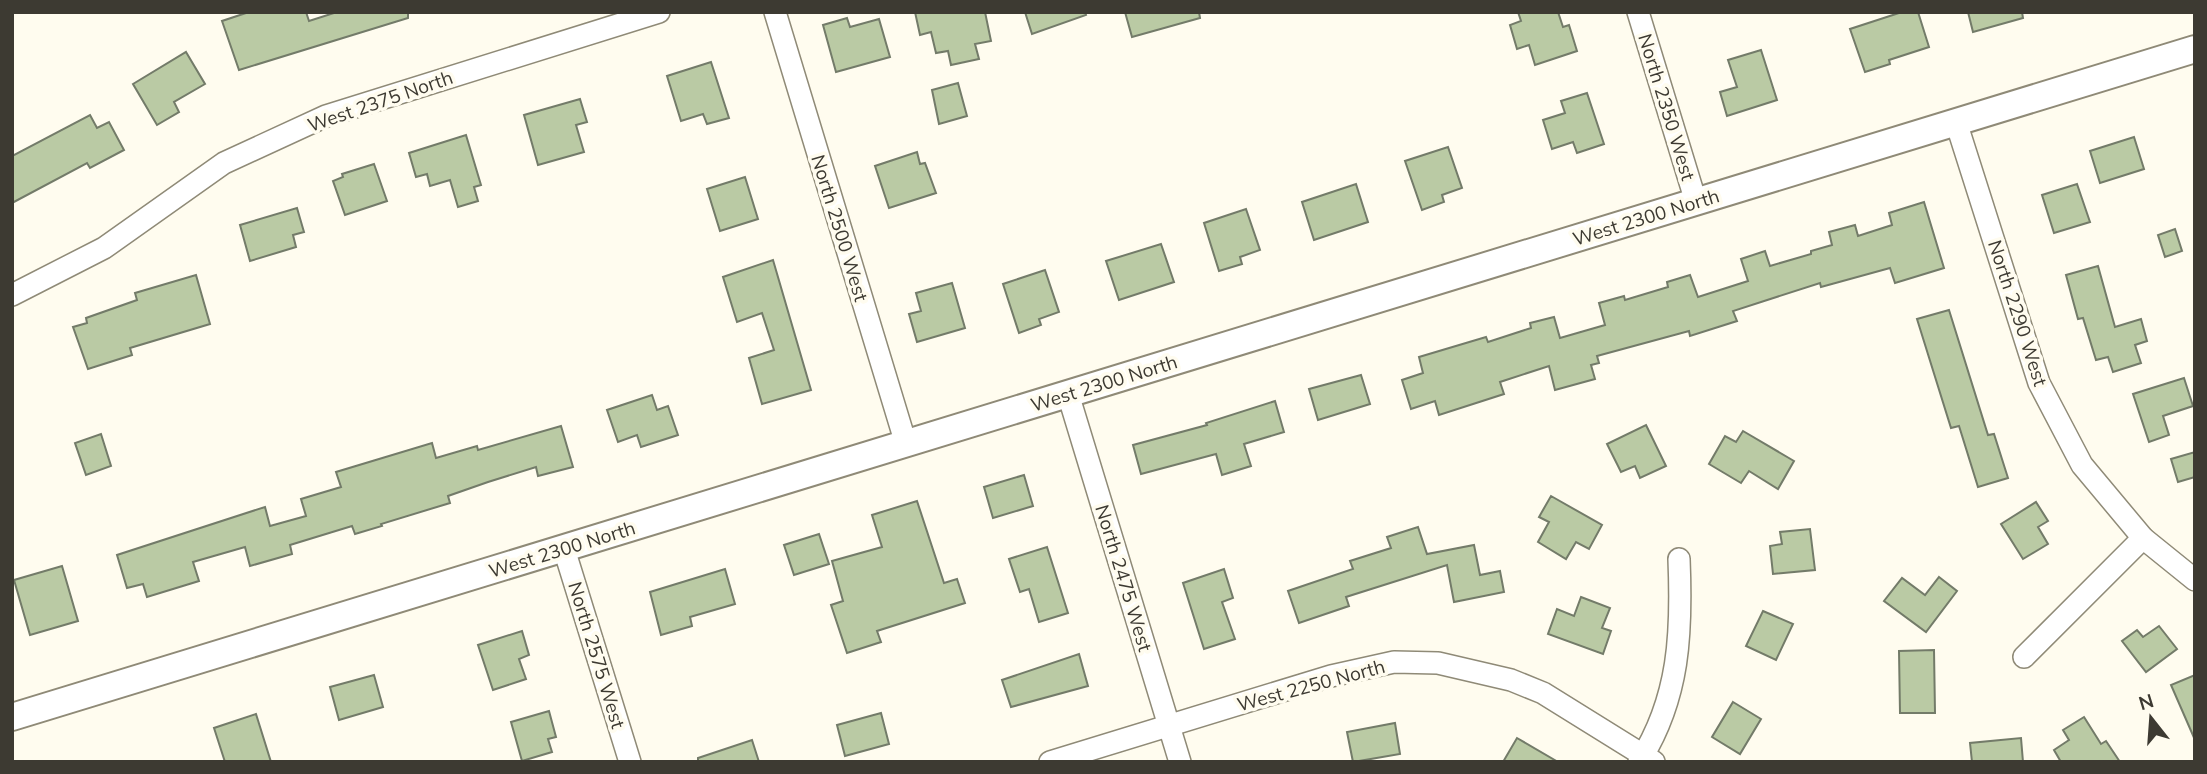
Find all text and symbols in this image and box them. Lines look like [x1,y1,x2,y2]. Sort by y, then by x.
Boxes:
street label: North 2350 West [1633,31,1701,184]
street label: West 2375 North [304,65,456,137]
street label: North 2500 West [806,152,874,305]
street label: West 2300 North [1570,183,1722,251]
street label: North 2290 West [1983,237,2053,389]
street label: West 2300 North [1028,349,1180,417]
street label: North 2475 West [1090,502,1158,655]
street label: West 2300 North [486,515,638,583]
street label: North 2575 West [563,579,631,732]
street label: West 2250 North [1234,654,1388,716]
north arrow [2116,683,2186,753]
text: N [2136,688,2156,715]

